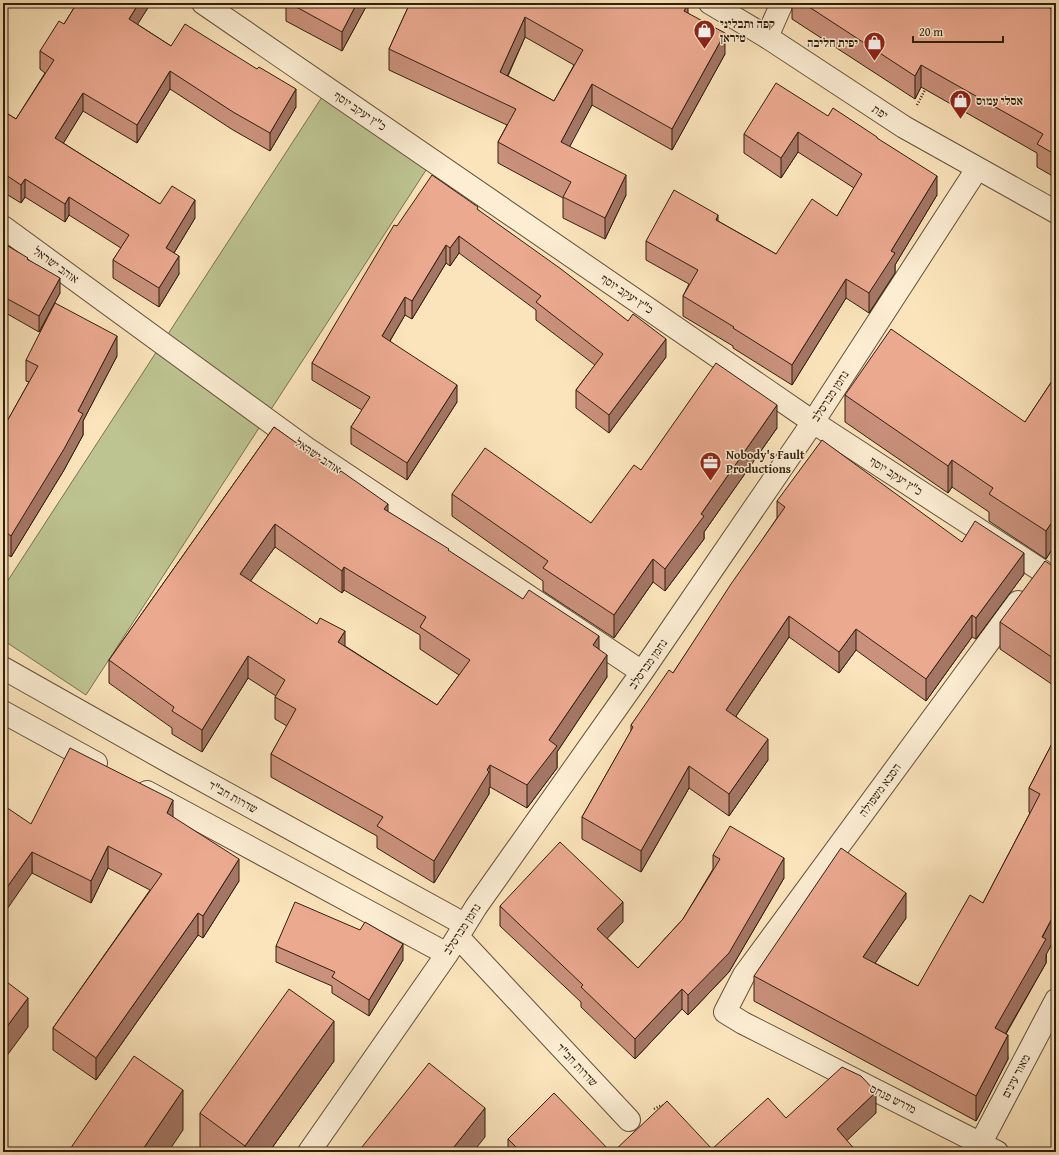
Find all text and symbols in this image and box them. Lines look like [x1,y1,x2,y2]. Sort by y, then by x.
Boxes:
place label: קפה ותבליני טיראן [720,15,775,46]
shop icon: קפה ותבליני טיראן [692,18,718,51]
scale bar [913,18,1003,44]
text: 20 m [919,23,943,40]
shop icon: יפית חליבה [861,30,887,63]
place label: יפית חליבה [807,34,858,51]
street label: כ"ץ יעקב יוסף [330,87,390,135]
shop icon: אסלי עמוס [948,88,974,121]
place label: אסלי עמוס [976,92,1024,109]
street label: יפת [869,100,892,123]
street label: אוהב ישראל [30,242,83,287]
street label: כ"ץ יעקב יוסף [597,270,657,318]
street label: נחמן מברסלב [807,367,853,425]
street label: אוהב ישראל [292,434,345,477]
place label: Nobody's Fault Productions [726,446,805,477]
office icon: Nobody's Fault Productions [698,449,724,482]
street label: כ"ץ יעקב יוסף [866,452,926,499]
street label: נחמן מברסלב [624,635,671,692]
street label: הסבא משפולה [854,759,905,820]
street label: שדרות חב"ד [205,776,261,817]
street label: נחמן מברסלב [439,900,485,958]
street label: שדרות חב"ד [553,1039,602,1090]
street label: מאור עינים [997,1051,1034,1101]
street label: מדרש פנחס [867,1080,919,1118]

